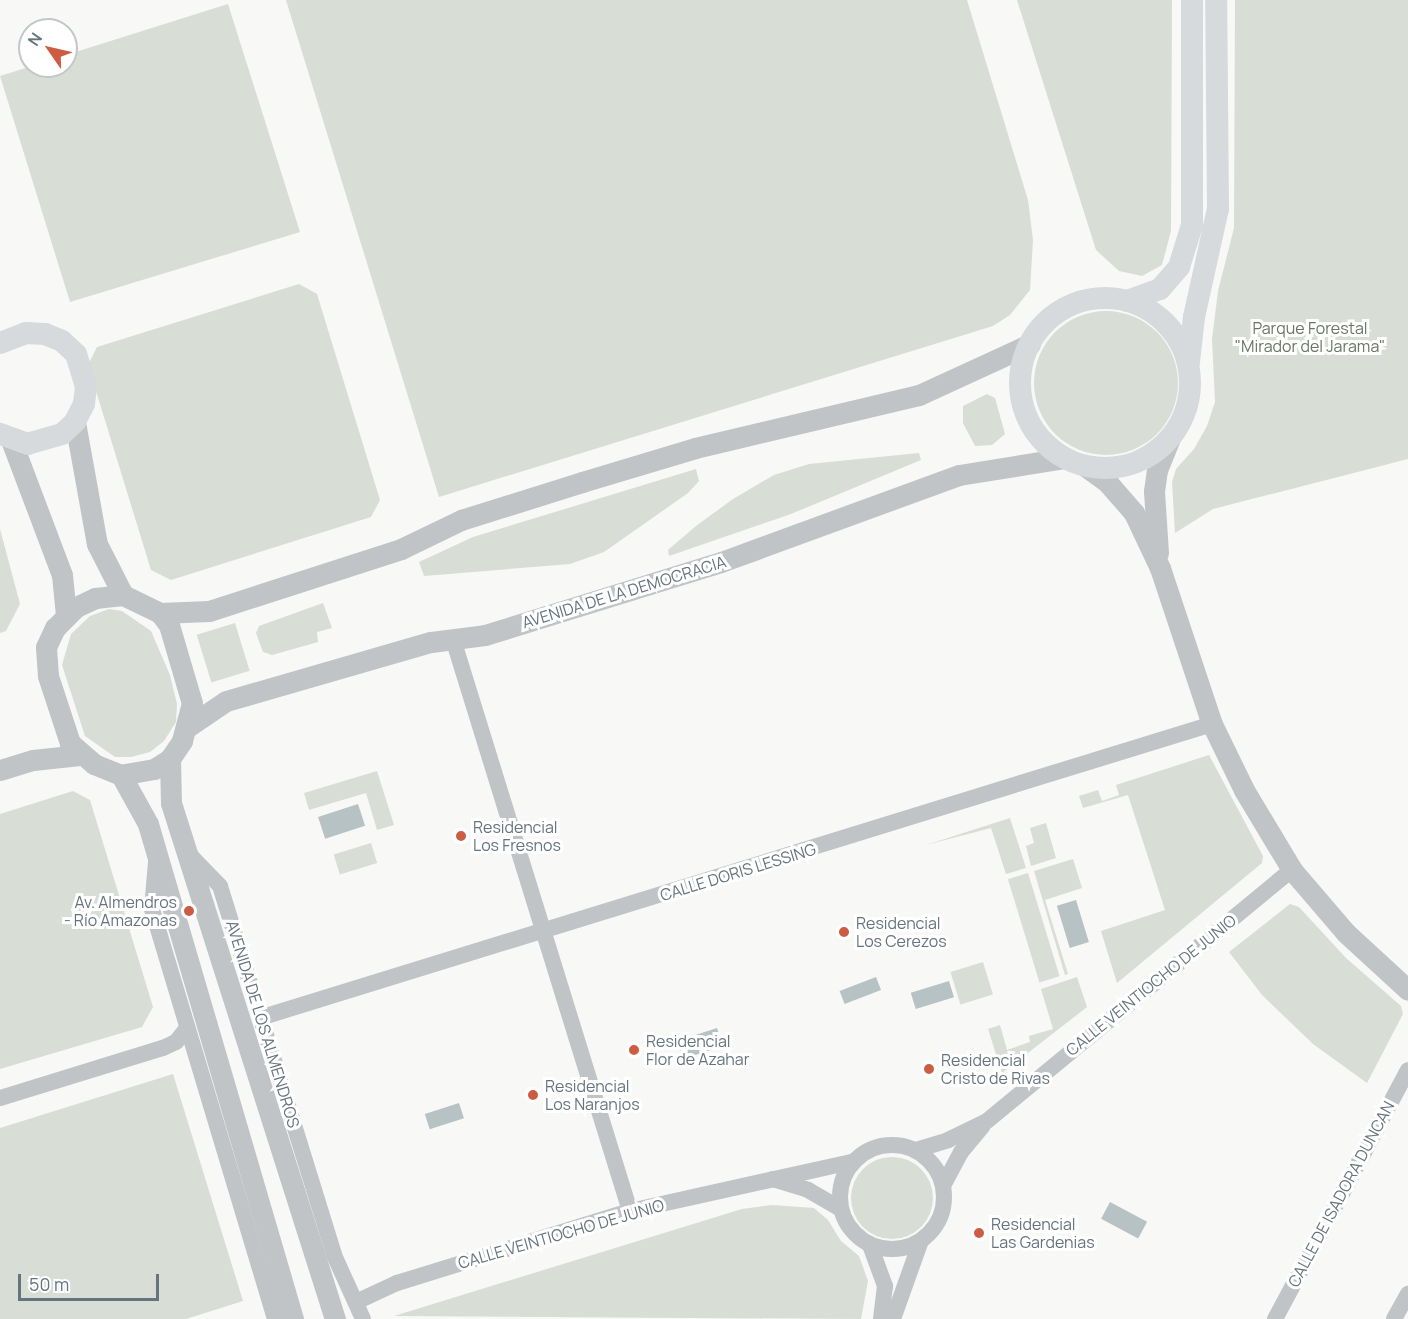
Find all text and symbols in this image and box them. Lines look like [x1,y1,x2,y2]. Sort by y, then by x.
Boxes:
north arrow [18,18,78,78]
text: N [22,28,47,50]
park label: Parque Forestal "Mirador del Jarama" [1235,318,1385,356]
street label: AVENIDA DE LA DEMOCRACIA [520,552,728,632]
place label: Residencial Los Fresnos [473,817,561,855]
marker: Residencial Los Fresnos [454,829,468,843]
street label: CALLE DORIS LESSING [658,839,818,905]
place label: Av. Almendros - Río Amazonas [64,892,177,930]
marker: Av. Almendros - Río Amazonas [182,904,196,918]
street label: CALLE VEINTIOCHO DE JUNIO [1062,910,1240,1060]
place label: Residencial Los Cerezos [856,913,947,951]
street label: AVENIDA DE LOS ALMENDROS [222,918,304,1130]
marker: Residencial Los Cerezos [837,925,851,939]
place label: Residencial Flor de Azahar [646,1031,749,1069]
marker: Residencial Flor de Azahar [627,1043,641,1057]
place label: Residencial Cristo de Rivas [941,1050,1050,1088]
marker: Residencial Cristo de Rivas [922,1062,936,1076]
place label: Residencial Los Naranjos [545,1076,640,1114]
marker: Residencial Los Naranjos [526,1088,540,1102]
street label: CALLE DE ISADORA DUNCAN [1284,1098,1398,1290]
street label: CALLE VEINTIOCHO DE JUNIO [456,1195,666,1273]
place label: Residencial Las Gardenias [991,1214,1095,1252]
marker: Residencial Las Gardenias [972,1226,986,1240]
scale bar [21,1262,162,1300]
text: 50 m [29,1272,69,1296]

